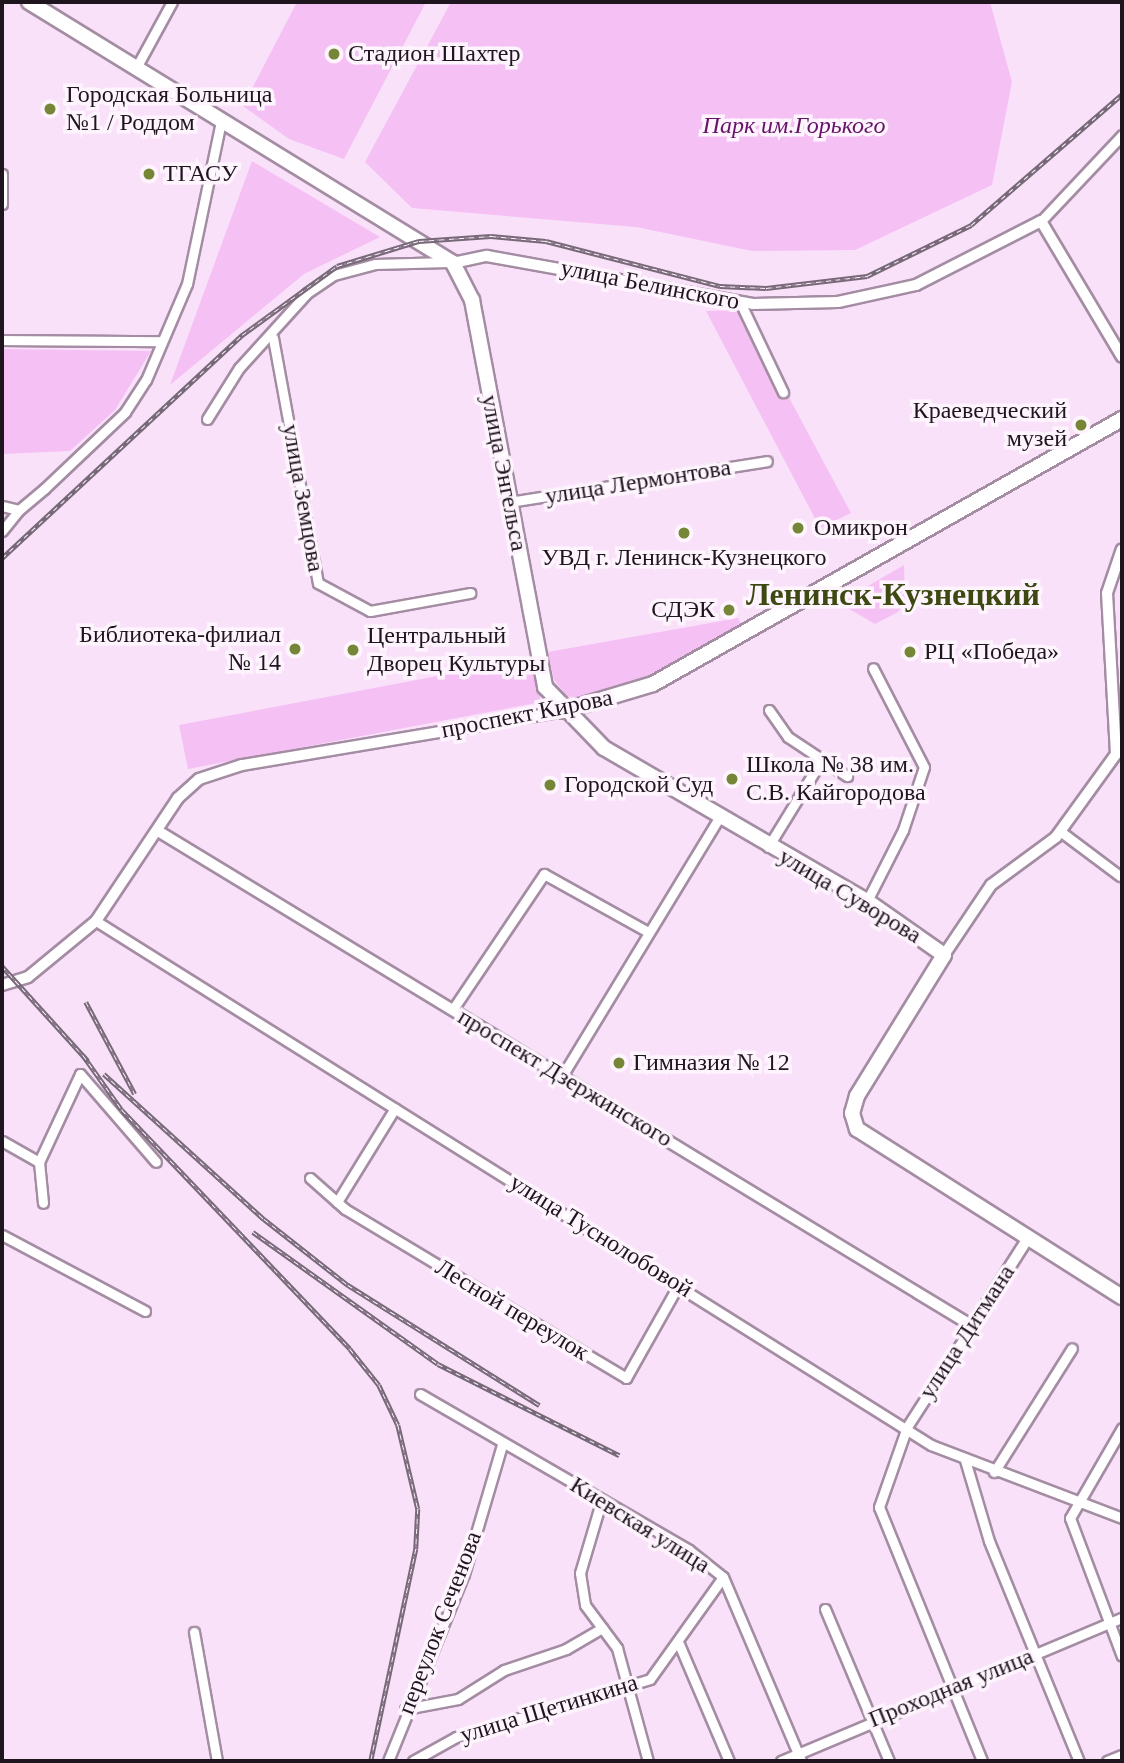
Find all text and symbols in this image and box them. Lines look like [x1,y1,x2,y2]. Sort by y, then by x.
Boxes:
place label: Стадион Шахтер [348,40,520,68]
marker: Стадион Шахтер [326,46,342,62]
place label: Городская Больница №1 / Роддом [66,81,272,137]
marker: Городская Больница №1 / Роддом [40,99,60,119]
park label: Парк им.Горького [703,112,885,140]
place label: ТГАСУ [163,160,238,188]
marker: ТГАСУ [141,166,157,182]
street label: улица Белинского [558,254,742,316]
street label: улица Энгельса [475,392,533,554]
place label: Краеведческий музей [913,397,1067,453]
marker: Краеведческий музей [1073,417,1089,433]
street label: улица Земцова [276,422,330,574]
street label: улица Лермонтова [543,453,733,511]
place label: Омикрон [814,514,908,542]
marker: Омикрон [788,518,808,538]
marker: УВД г. Ленинск-Кузнецкого [676,525,692,541]
place label: УВД г. Ленинск-Кузнецкого [542,544,826,572]
district label: Ленинск-Кузнецкий [746,575,1040,613]
place label: СДЭК [651,596,715,624]
marker: СДЭК [721,602,737,618]
place label: Библиотека-филиал № 14 [79,621,281,677]
place label: Центральный Дворец Культуры [367,622,545,678]
place label: РЦ «Победа» [924,638,1059,666]
marker: Библиотека-филиал № 14 [287,641,303,657]
marker: Центральный Дворец Культуры [345,642,361,658]
marker: РЦ «Победа» [902,644,918,660]
street label: проспект Кирова [439,683,615,745]
place label: Школа № 38 им. С.В. Кайгородова [746,751,926,807]
place label: Городской Суд [564,771,713,799]
marker: Школа № 38 им. С.В. Кайгородова [724,771,740,787]
marker: Городской Суд [542,777,558,793]
street label: улица Суворова [773,842,927,950]
street label: проспект Дзержинского [453,1003,677,1153]
place label: Гимназия № 12 [633,1049,790,1077]
marker: Гимназия № 12 [611,1055,627,1071]
street label: улица Туснолобовой [504,1168,698,1304]
street label: Лесной переулок [430,1253,594,1367]
street label: улица Дитмана [913,1260,1021,1404]
street label: Киевская улица [565,1471,715,1579]
street label: переулок Сеченова [392,1527,488,1719]
street label: Проходная улица [864,1642,1038,1734]
street label: улица Щетинкина [457,1668,641,1750]

